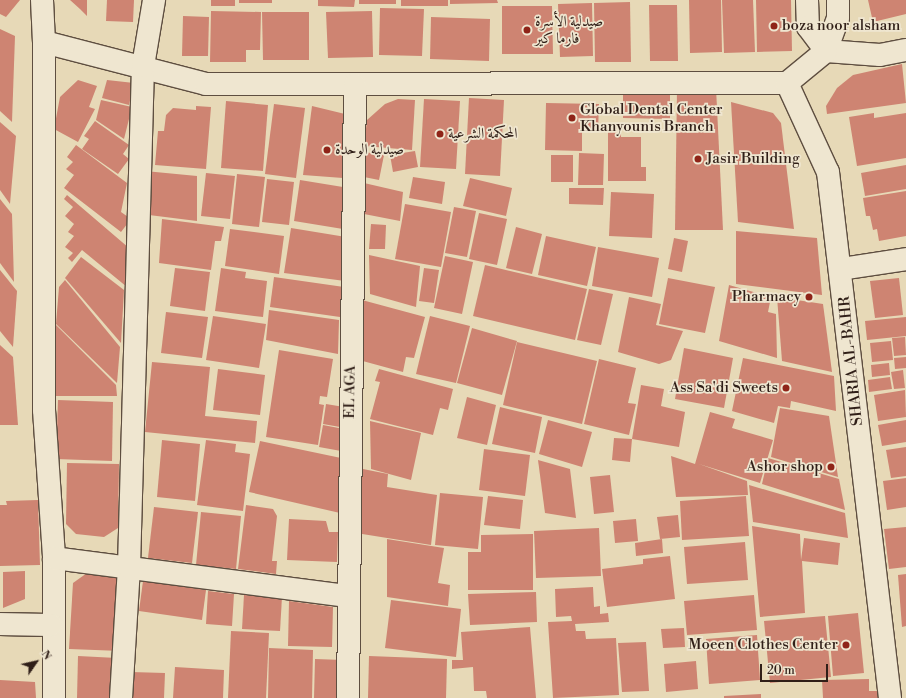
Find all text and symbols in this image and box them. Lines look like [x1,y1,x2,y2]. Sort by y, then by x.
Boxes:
place label: صيدلية الأسرة فارما كير [535,12,603,47]
place label: boza noor alsham [782,17,900,35]
marker: boza noor alsham [769,21,779,31]
marker: صيدلية الأسرة فارما كير [522,25,532,35]
place label: Global Dental Center Khanyounis Branch [580,100,722,135]
marker: Global Dental Center Khanyounis Branch [567,113,577,123]
place label: المحكمة الشرعية [448,125,518,143]
marker: المحكمة الشرعية [435,129,445,139]
place label: صيدلية الوحدة [335,141,404,159]
marker: صيدلية الوحدة [322,145,332,155]
place label: Jasir Building [706,150,800,168]
marker: Jasir Building [693,154,703,164]
place label: Pharmacy [732,288,801,306]
marker: Pharmacy [804,292,814,302]
street label: SHARIA AL-BAHR [835,295,867,427]
street label: EL AGA [341,365,359,419]
place label: Ass Sa'di Sweets [670,379,778,397]
marker: Ass Sa'di Sweets [781,383,791,393]
place label: Ashor shop [747,458,823,476]
marker: Ashor shop [826,462,836,472]
place label: Moeen Clothes Center [688,636,838,654]
marker: Moeen Clothes Center [841,640,851,650]
north arrow [16,642,56,682]
text: N [38,648,54,663]
scale bar [762,656,830,682]
text: 20 m [767,663,795,678]

